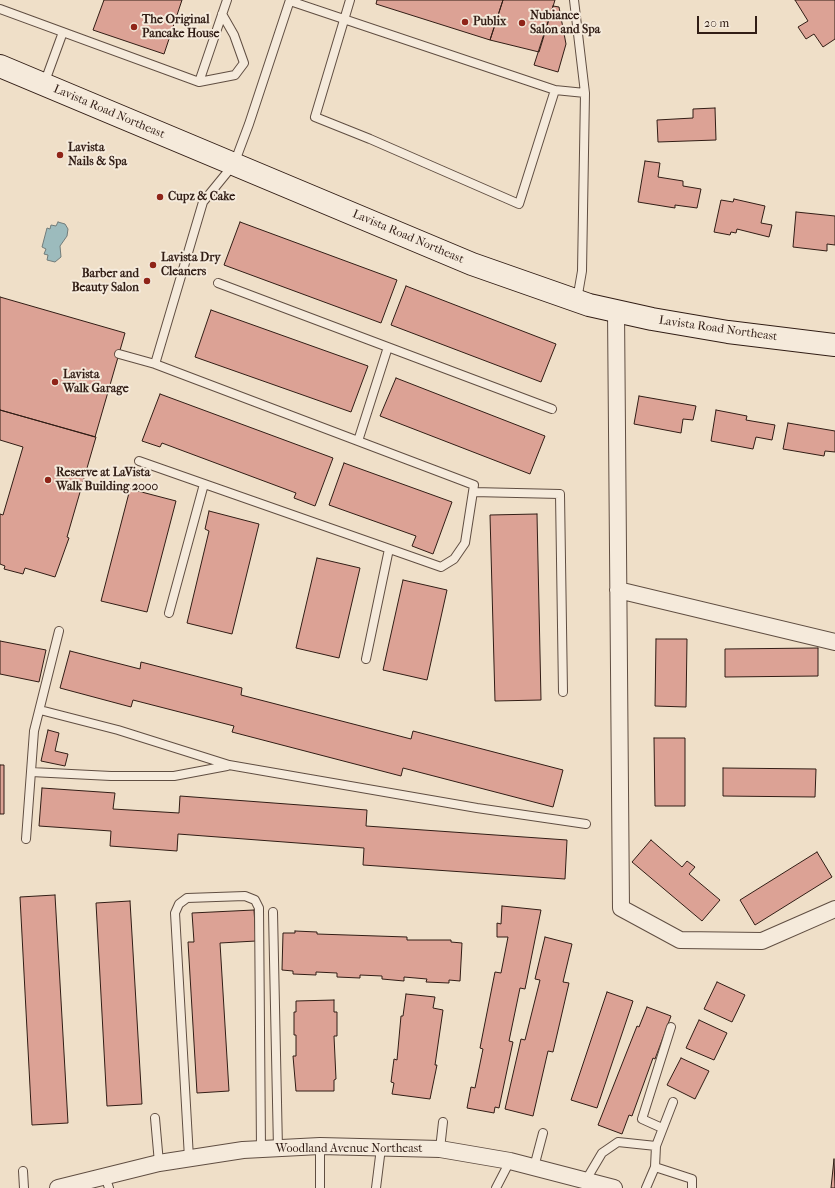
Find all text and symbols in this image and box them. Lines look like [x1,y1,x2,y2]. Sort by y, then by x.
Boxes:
scale bar [699,8,759,34]
place label: Nubiance Salon and Spa [530,9,600,37]
place label: The Original Pancake House [142,13,219,41]
place label: Publix [473,15,506,29]
text: 20 m [704,16,729,30]
marker: Publix [460,17,470,27]
marker: Nubiance Salon and Spa [517,18,527,28]
marker: The Original Pancake House [129,22,139,32]
street label: Lavista Road Northeast [51,82,167,142]
place label: Lavista Nails & Spa [68,141,127,169]
marker: Lavista Nails & Spa [55,150,65,160]
place label: Cupz & Cake [168,190,235,204]
marker: Cupz & Cake [155,192,165,202]
street label: Lavista Road Northeast [350,207,466,267]
place label: Lavista Dry Cleaners [161,251,221,279]
marker: Lavista Dry Cleaners [148,260,158,270]
place label: Barber and Beauty Salon [72,267,139,295]
marker: Barber and Beauty Salon [142,276,152,286]
street label: Lavista Road Northeast [658,314,778,344]
place label: Lavista Walk Garage [63,368,129,396]
marker: Lavista Walk Garage [50,377,60,387]
place label: Reserve at LaVista Walk Building 2000 [56,466,158,494]
marker: Reserve at LaVista Walk Building 2000 [43,475,53,485]
street label: Woodland Avenue Northeast [275,1142,423,1156]

